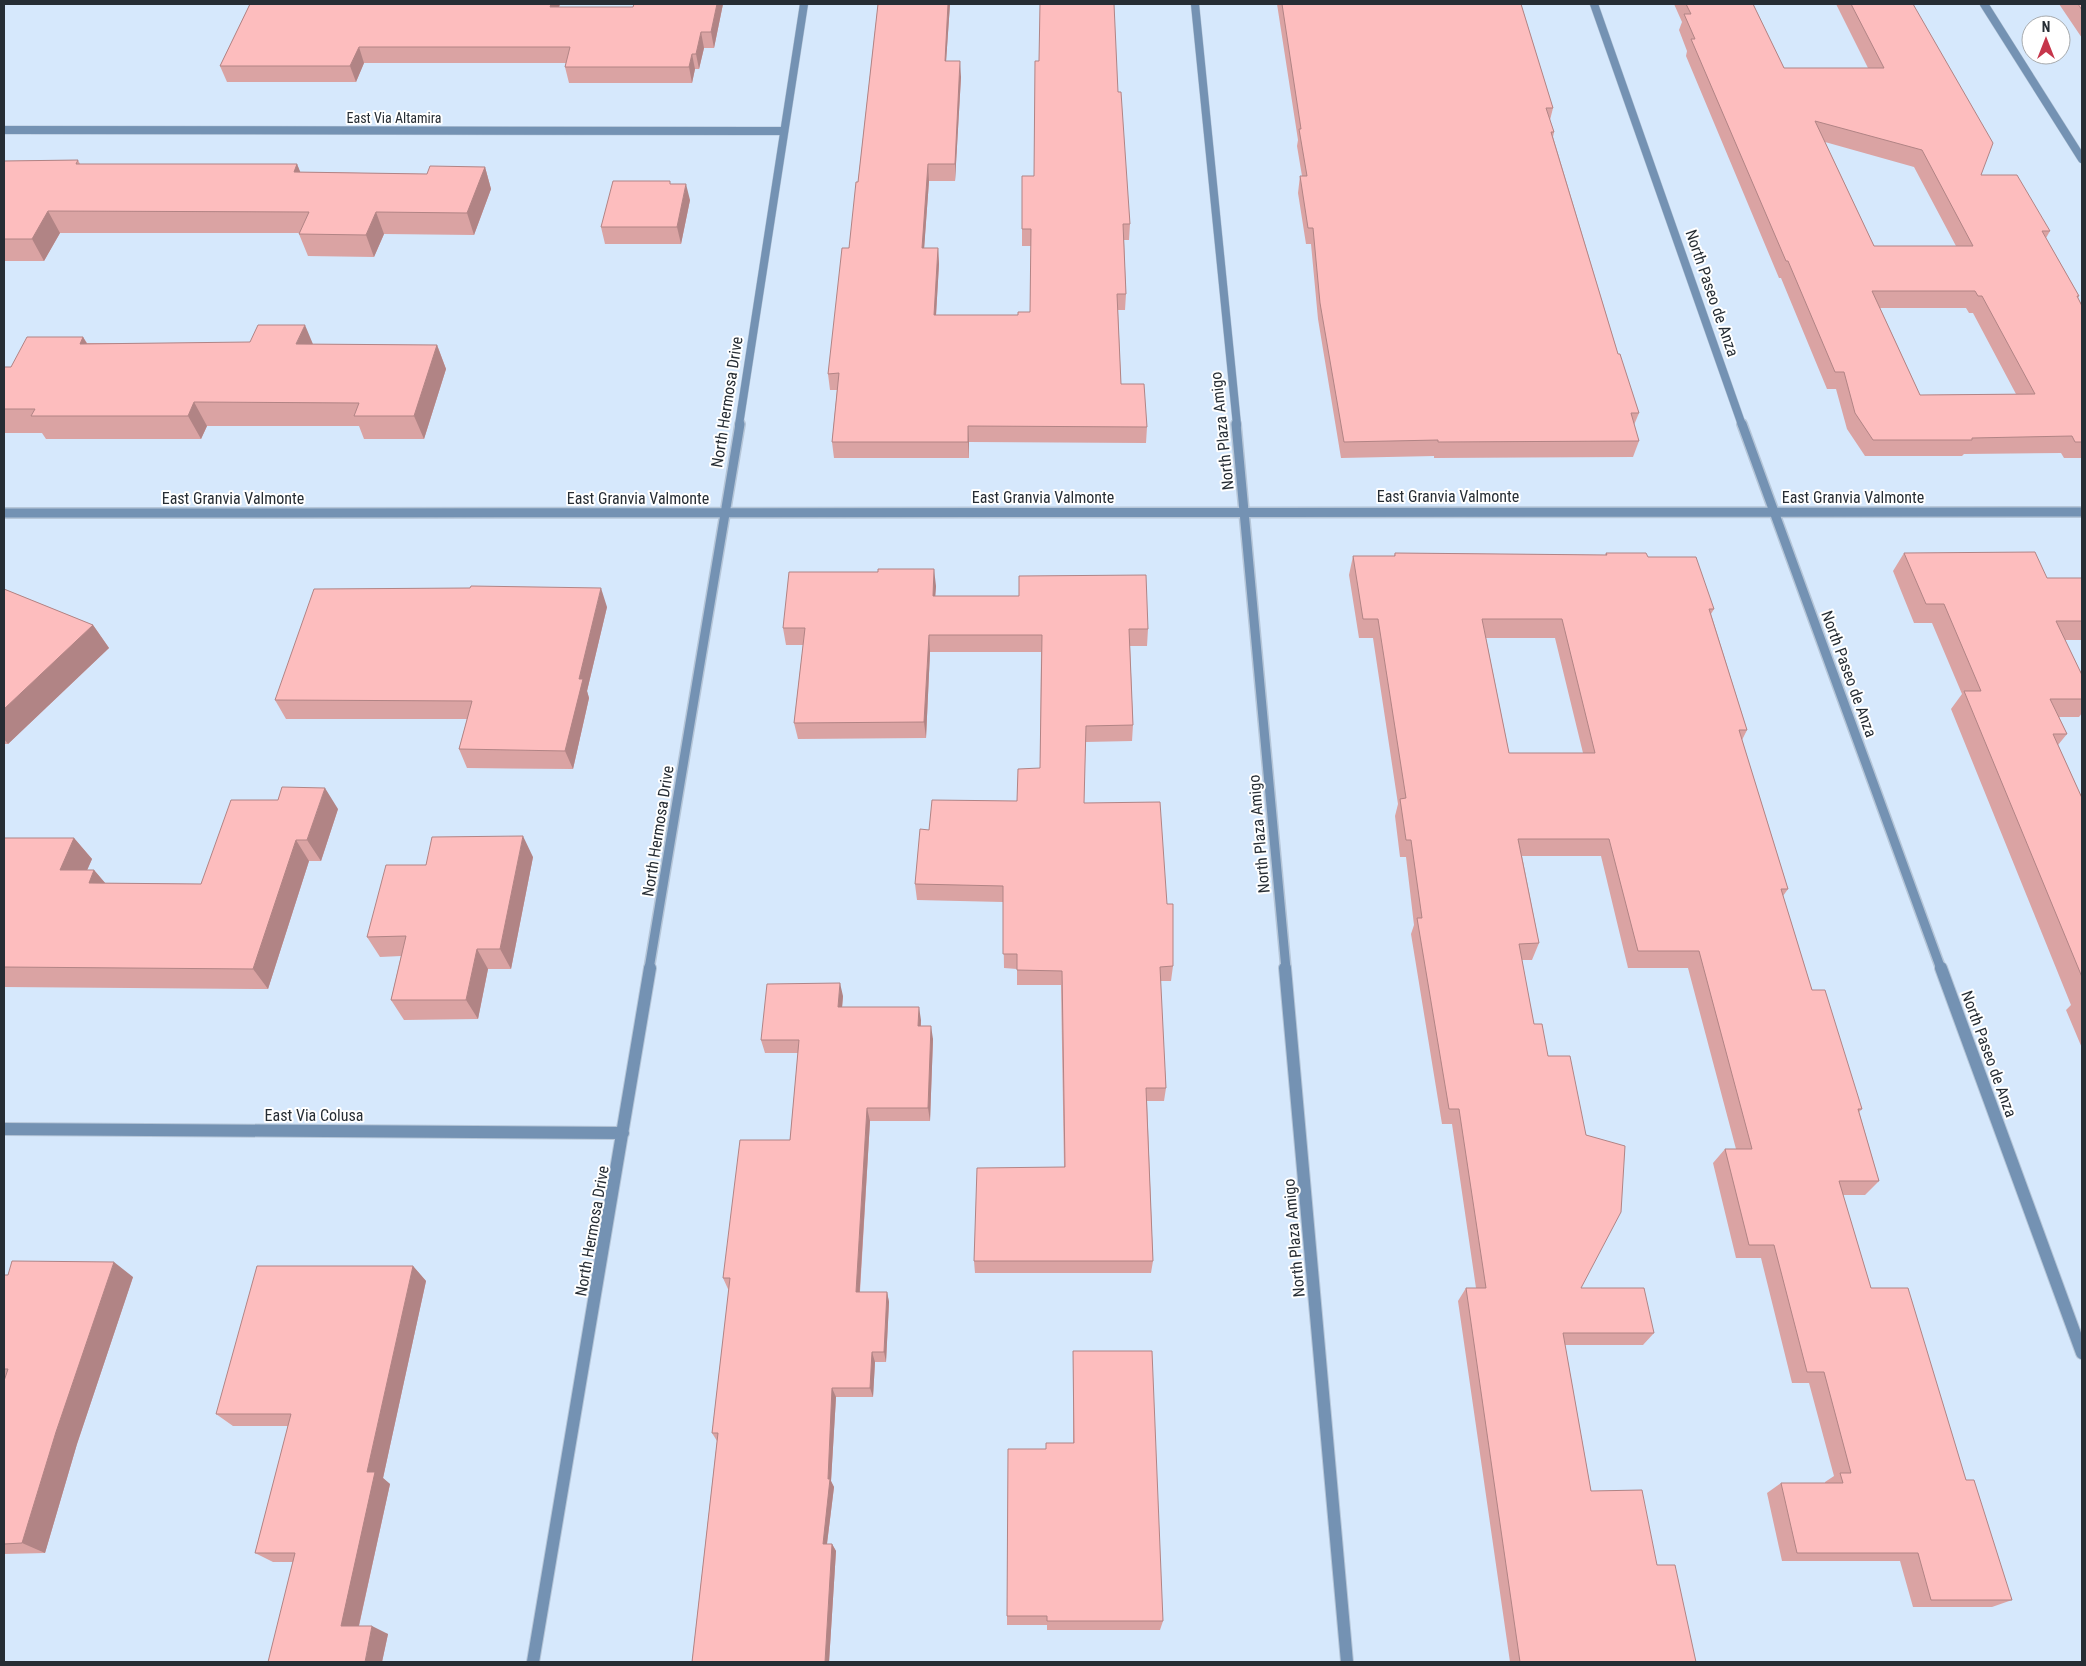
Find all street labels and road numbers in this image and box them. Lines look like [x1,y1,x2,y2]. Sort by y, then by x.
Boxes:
street label: East Via Altamira [347,110,441,126]
street label: North Paseo de Anza [1681,227,1743,359]
street label: North Hermosa Drive [707,335,747,469]
street label: North Plaza Amigo [1206,371,1238,491]
street label: East Granvia Valmonte [1377,487,1519,506]
street label: East Granvia Valmonte [972,488,1114,507]
street label: East Granvia Valmonte [1782,488,1924,507]
street label: East Granvia Valmonte [162,489,304,508]
street label: East Granvia Valmonte [567,489,709,508]
street label: North Paseo de Anza [1817,608,1881,740]
street label: North Hermosa Drive [638,764,678,898]
street label: North Plaza Amigo [1244,774,1274,894]
street label: North Paseo de Anza [1957,988,2021,1120]
street label: East Via Colusa [265,1106,363,1125]
street label: North Hermosa Drive [571,1164,613,1298]
street label: North Plaza Amigo [1279,1178,1309,1298]

